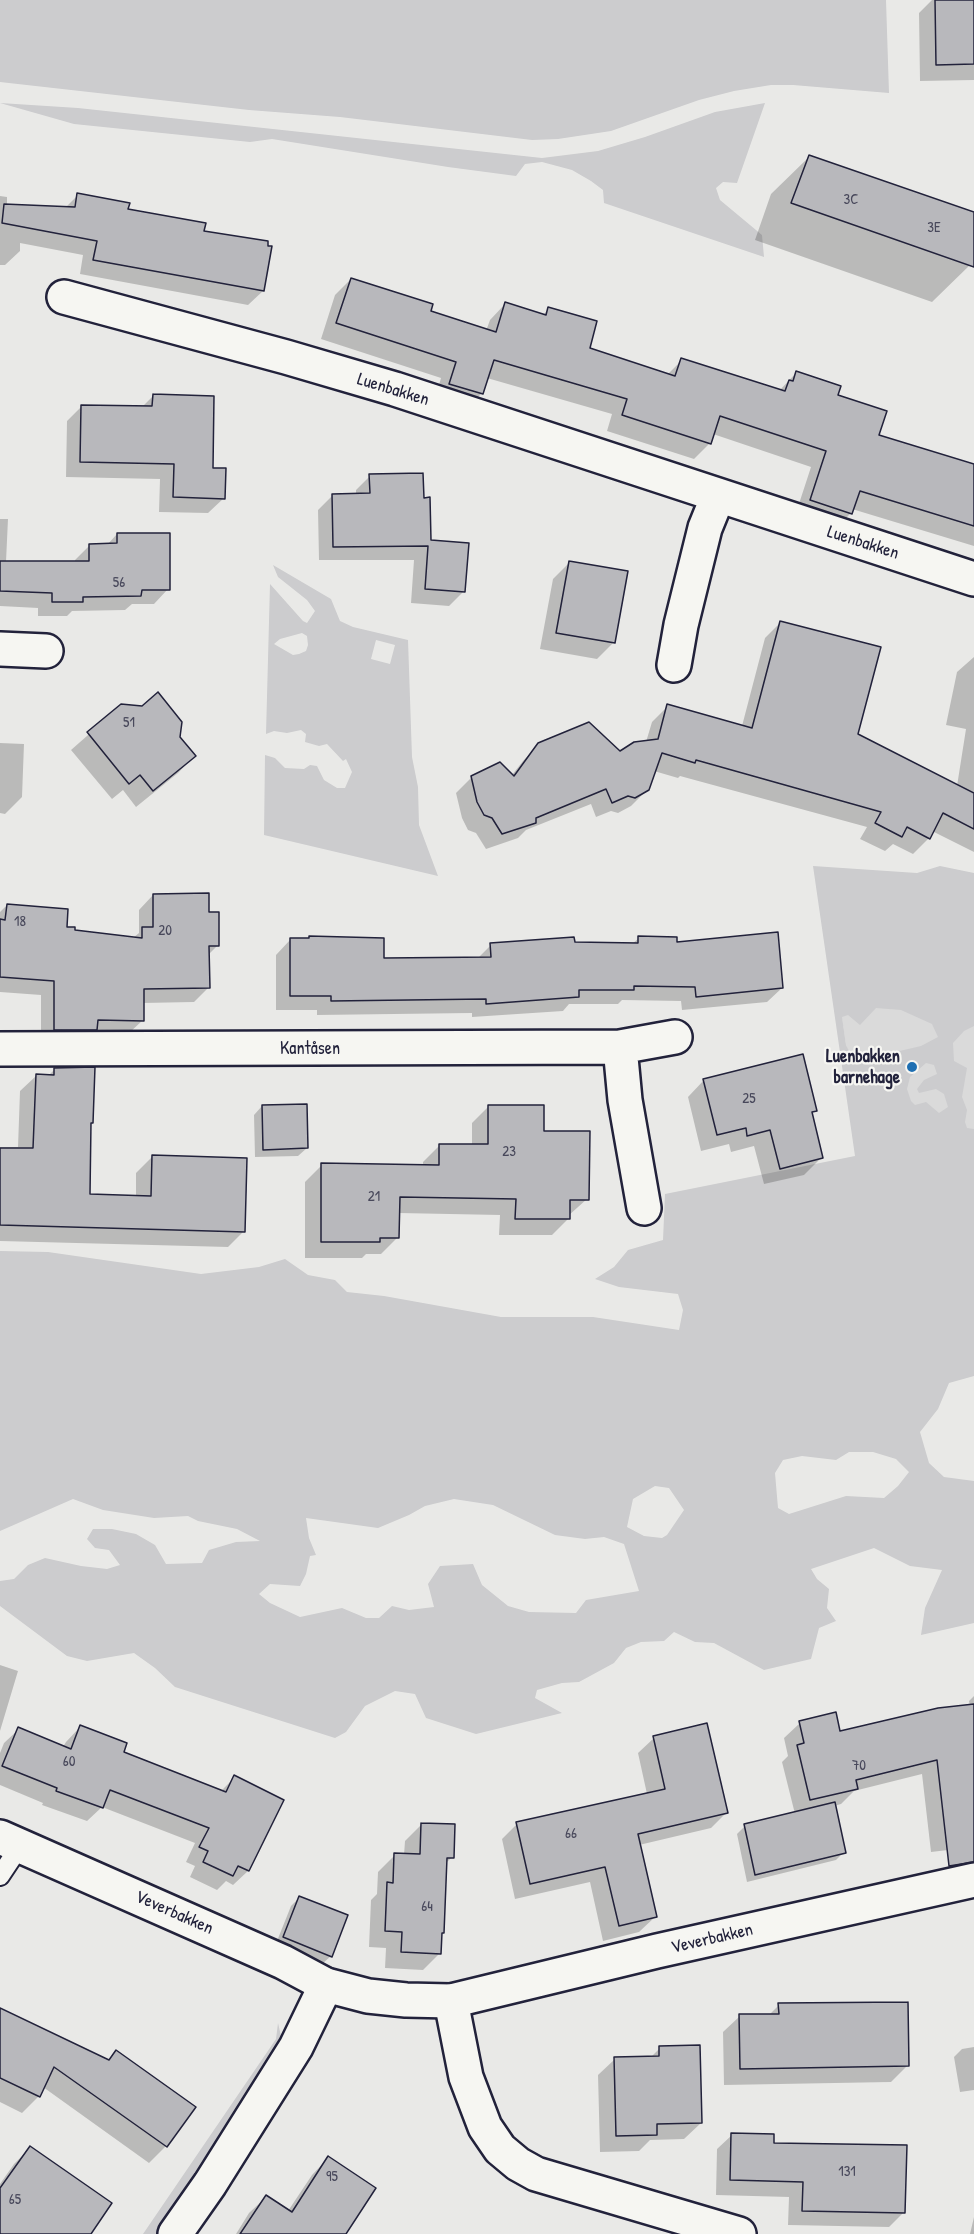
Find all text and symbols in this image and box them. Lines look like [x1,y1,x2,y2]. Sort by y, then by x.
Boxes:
house number: 3C [844,191,858,209]
house number: 3E [927,219,941,237]
street label: Luenbakken [355,369,431,411]
street label: Luenbakken [825,521,901,565]
house number: 56 [113,574,125,592]
house number: 51 [123,714,135,732]
house number: 18 [14,913,26,931]
house number: 20 [158,922,172,940]
street label: Kantåsen [280,1038,340,1060]
place label: Luenbakken barnehage [826,1046,900,1088]
marker: Luenbakken barnehage [905,1060,919,1074]
house number: 25 [742,1090,756,1108]
house number: 23 [502,1143,516,1161]
house number: 21 [368,1188,380,1206]
house number: 60 [63,1753,75,1771]
house number: 70 [852,1757,866,1775]
house number: 66 [565,1825,577,1843]
street label: Veverbakken [132,1886,216,1940]
house number: 64 [421,1898,433,1916]
street label: Veverbakken [669,1919,755,1959]
house number: 131 [838,2163,856,2181]
house number: 95 [326,2168,338,2186]
house number: 65 [9,2191,21,2209]

